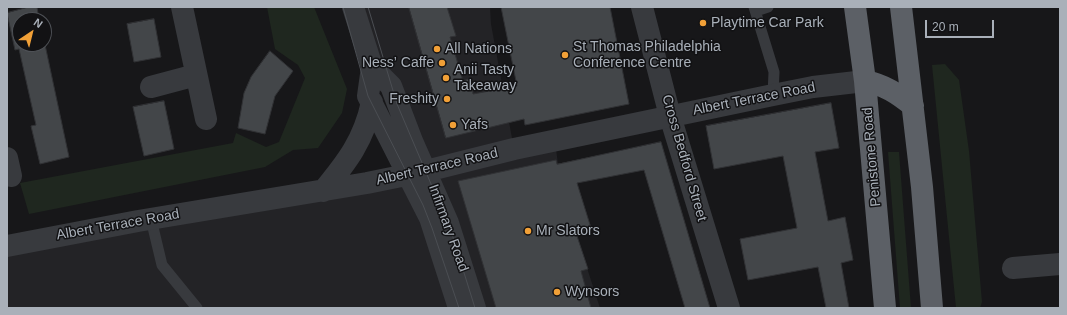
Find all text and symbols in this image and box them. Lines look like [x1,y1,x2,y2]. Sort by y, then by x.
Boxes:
north arrow [12,12,52,52]
scale bar [927,12,996,38]
place label: Playtime Car Park [711,15,824,31]
text: N [32,16,45,30]
marker: Playtime Car Park [698,18,708,28]
text: 20 m [932,20,959,34]
place label: St Thomas Philadelphia Conference Centre [573,39,721,72]
place label: All Nations [445,41,512,57]
marker: All Nations [432,44,442,54]
marker: St Thomas Philadelphia Conference Centre [560,50,570,60]
place label: Ness’ Caffe [362,55,434,71]
marker: Ness’ Caffe [437,58,447,68]
place label: Anii Tasty Takeaway [454,62,516,94]
marker: Anii Tasty Takeaway [441,73,451,83]
street label: Albert Terrace Road [691,79,817,119]
place label: Freshity [389,91,439,107]
street label: Cross Bedford Street [658,93,710,223]
marker: Freshity [442,94,452,104]
street label: Penistone Road [859,107,885,207]
place label: Yafs [461,117,488,133]
marker: Yafs [448,120,458,130]
street label: Albert Terrace Road [374,145,500,189]
street label: Infirmary Road [424,182,472,274]
street label: Albert Terrace Road [55,206,181,244]
place label: Mr Slators [536,223,600,239]
marker: Mr Slators [523,226,533,236]
place label: Wynsors [565,284,619,300]
marker: Wynsors [552,287,562,297]

